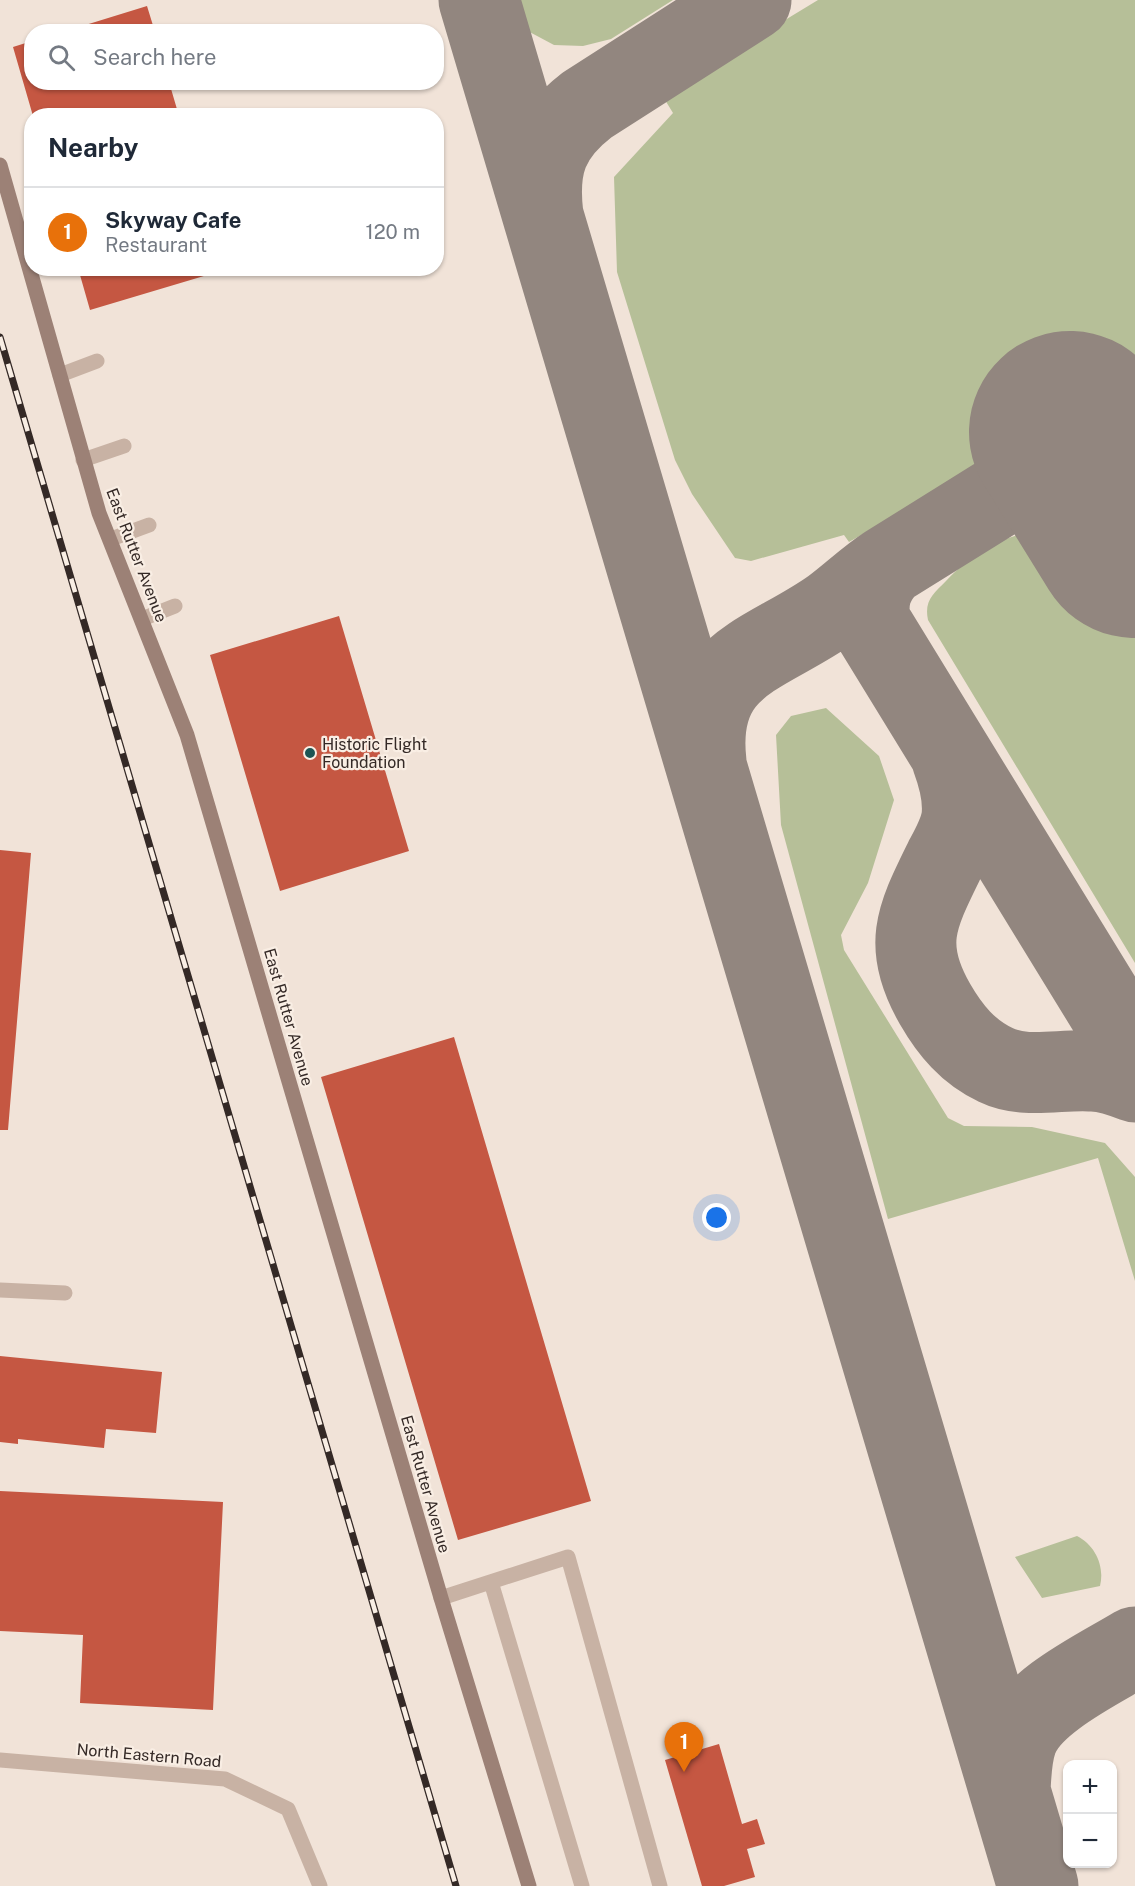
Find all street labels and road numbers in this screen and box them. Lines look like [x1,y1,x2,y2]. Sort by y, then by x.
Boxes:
street label: East Rutter Avenue [102,485,171,625]
street label: East Rutter Avenue [260,946,317,1088]
street label: East Rutter Avenue [397,1413,454,1555]
street label: North Eastern Road [76,1740,222,1771]

